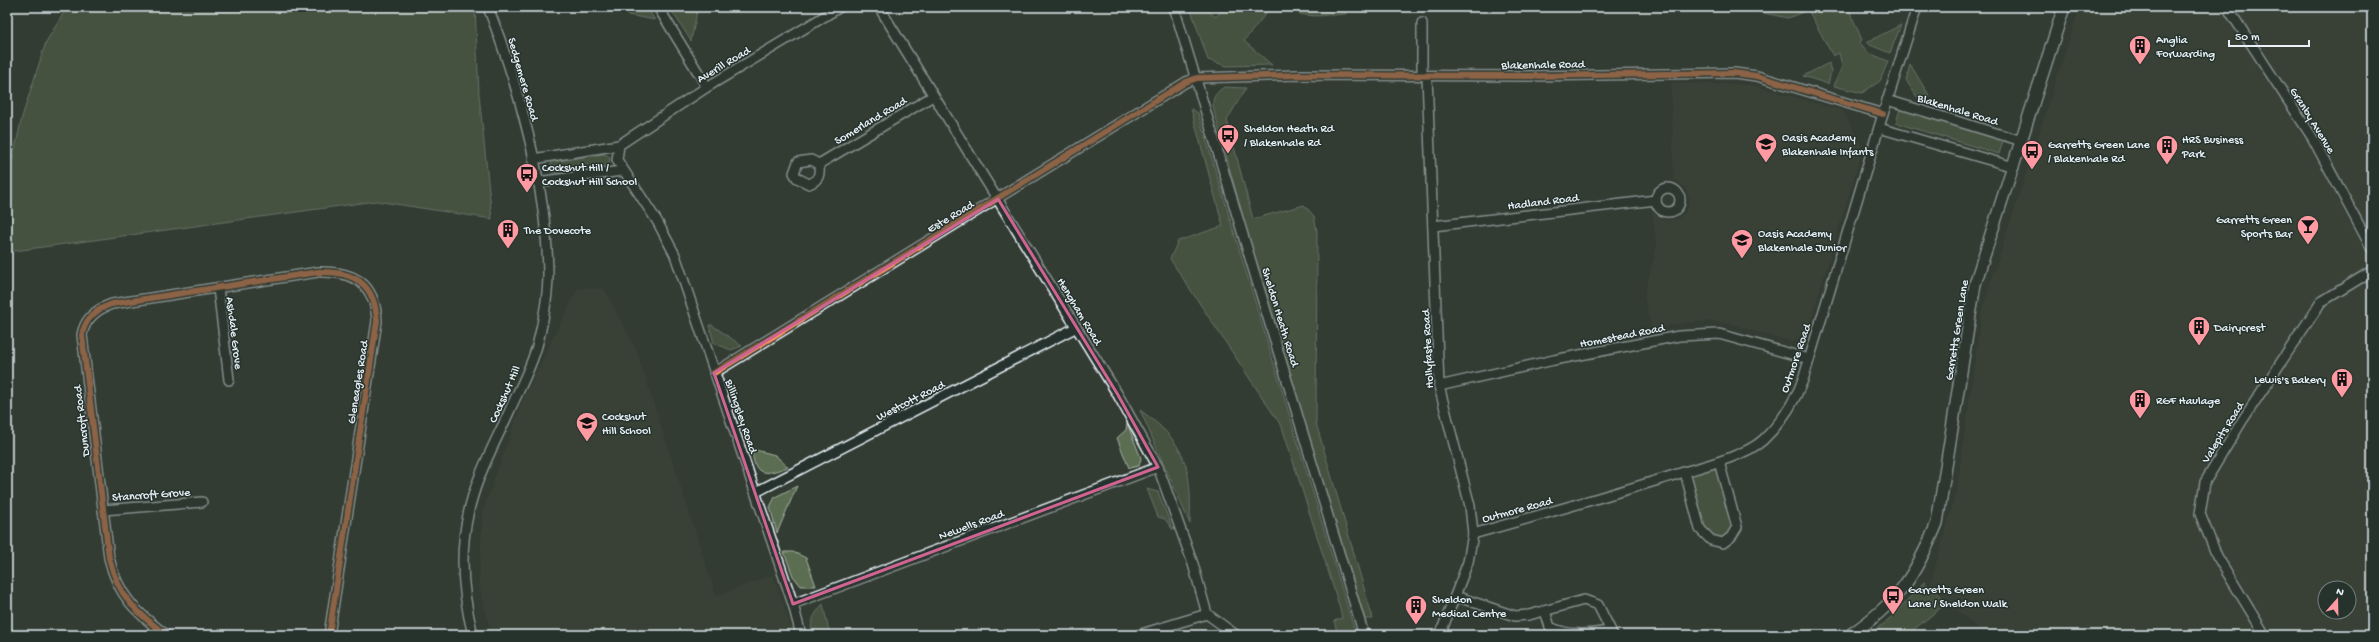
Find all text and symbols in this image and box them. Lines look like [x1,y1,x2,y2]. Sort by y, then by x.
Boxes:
scale bar [2229,22,2309,48]
text: 50 m [2235,31,2260,45]
building icon: Anglia Forwarding [2127,33,2153,66]
place label: Anglia Forwarding [2155,34,2215,62]
street label: Sedgemere Road [503,36,541,124]
street label: Averill Road [695,44,754,87]
street label: Blakenhale Road [1500,58,1586,74]
street label: Granby Avenue [2285,85,2338,157]
street label: Blakenhale Road [1914,92,2000,130]
street label: Somerland Road [832,94,911,149]
bus stop icon: Sheldon Heath Rd / Blakenhale Rd [1215,122,1241,155]
place label: Sheldon Heath Rd / Blakenhale Rd [1244,123,1335,151]
school or university icon: Oasis Academy Blakenhale Infants [1753,131,1779,164]
place label: Oasis Academy Blakenhale Infants [1781,132,1874,160]
building icon: HRS Business Park [2154,133,2180,166]
place label: HRS Business Park [2181,134,2244,162]
bus stop icon: Garretts Green Lane / Blakenhale Rd [2019,138,2045,171]
place label: Garretts Green Lane / Blakenhale Rd [2048,139,2150,167]
bus stop icon: Cockshut Hill / Cockshut Hill School [514,161,540,194]
place label: Cockshut Hill / Cockshut Hill School [542,162,638,190]
street label: Hadland Road [1507,192,1581,214]
street label: Este Road [925,198,978,237]
bar icon: Garretts Green Sports Bar [2295,213,2321,246]
place label: Garretts Green Sports Bar [2216,214,2294,242]
building icon: The Dovecote [495,217,521,250]
place label: The Dovecote [523,225,592,239]
school or university icon: Oasis Academy Blakenhale Junior [1729,227,1755,260]
place label: Oasis Academy Blakenhale Junior [1757,228,1848,256]
street label: Sheldon Heath Road [1257,266,1301,370]
street label: Hengham Road [1053,276,1104,349]
street label: Garretts Green Lane [1943,278,1973,382]
street label: Ashdale Grove [222,296,244,371]
street label: Hollyfaste Road [1420,308,1438,389]
building icon: Dairycrest [2186,314,2212,347]
street label: Outmore Road [1779,321,1816,395]
street label: Homestead Road [1579,322,1667,352]
place label: Dairycrest [2213,322,2266,336]
street label: Gleneagles Road [345,339,373,425]
street label: Cockshut Hill [487,364,525,426]
building icon: Lewis's Bakery [2329,366,2355,399]
place label: Lewis's Bakery [2254,374,2326,388]
street label: Billingsley Road [721,377,760,456]
street label: Westcott Road [874,378,948,425]
street label: Duncroft Road [72,384,94,458]
building icon: RGF Haulage [2127,387,2153,420]
place label: RGF Haulage [2156,395,2221,409]
street label: Valepits Road [2199,399,2248,467]
school or university icon: Cockshut Hill School [574,410,600,443]
place label: Cockshut Hill School [602,411,651,439]
street label: Stancroft Grove [112,486,192,506]
street label: Outmore Road [1481,495,1555,527]
street label: Newells Road [937,507,1007,544]
north arrow [2317,580,2357,620]
bus stop icon: Garretts Green Lane / Sheldon Walk [1880,583,1906,616]
place label: Garretts Green Lane / Sheldon Walk [1908,584,2009,612]
text: N [2334,586,2345,599]
building icon: Sheldon Medical Centre [1403,593,1429,626]
place label: Sheldon Medical Centre [1432,594,1507,622]

